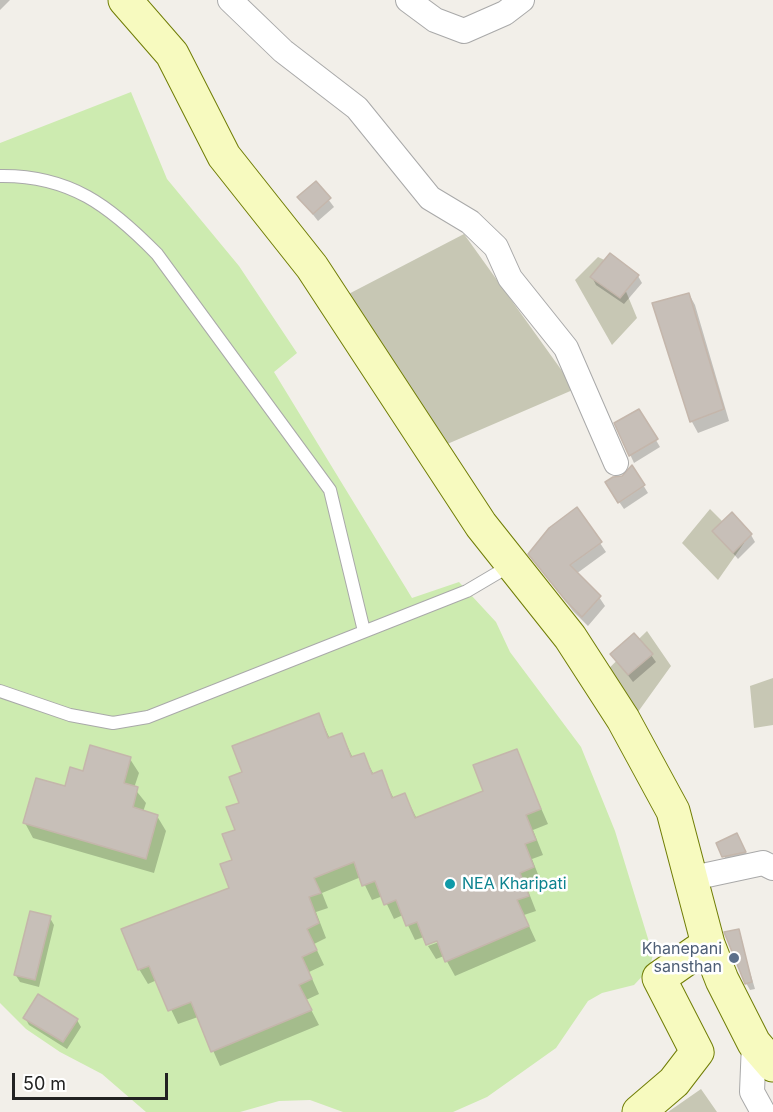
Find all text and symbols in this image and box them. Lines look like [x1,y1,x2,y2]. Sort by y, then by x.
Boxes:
place label: NEA Kharipati [462,874,567,894]
marker: NEA Kharipati [443,877,457,891]
place label: Khanepani sansthan [642,939,722,977]
marker: Khanepani sansthan [727,951,741,965]
scale bar [15,1061,171,1099]
text: 50 m [23,1073,66,1094]

